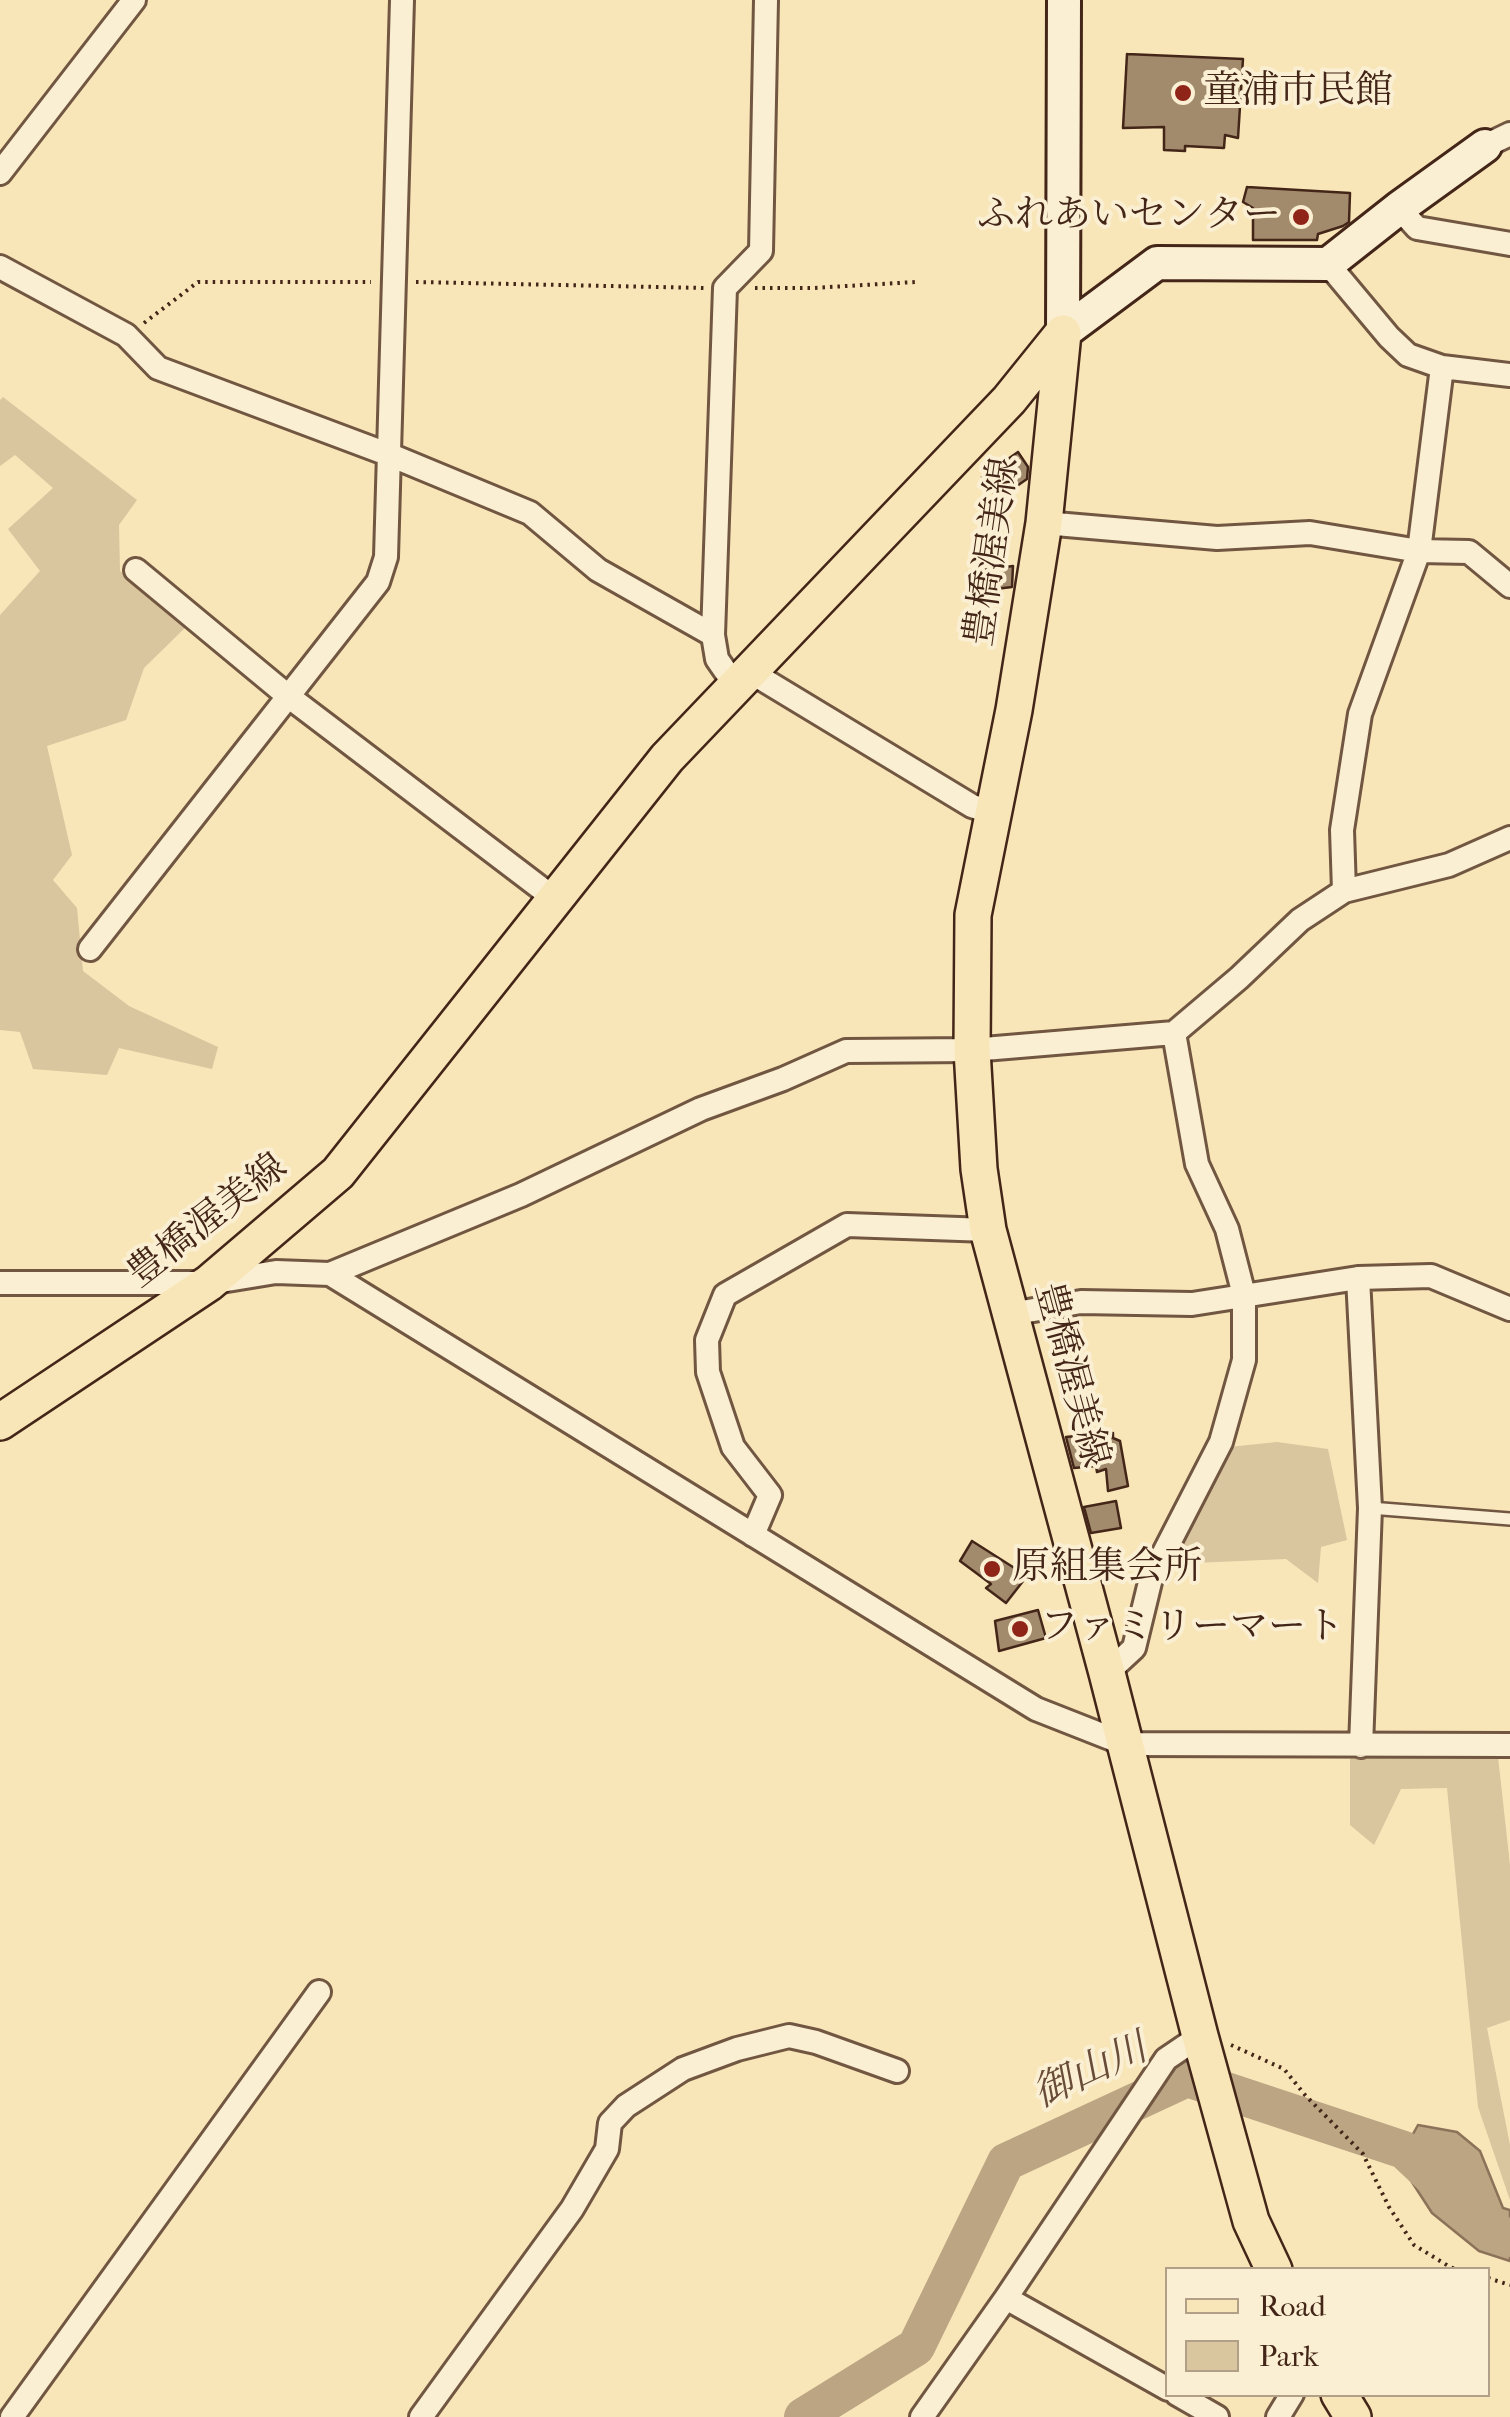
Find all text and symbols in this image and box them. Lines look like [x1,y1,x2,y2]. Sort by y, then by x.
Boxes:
place label: 童浦市民館 [1203,70,1393,116]
marker: 童浦市民館 [1172,82,1194,104]
place label: ふれあいセンター [977,194,1281,240]
marker: ふれあいセンター [1290,206,1312,228]
street label: 豊橋渥美線 [958,455,1030,649]
street label: 豊橋渥美線 [119,1146,297,1298]
street label: 豊橋渥美線 [1023,1277,1117,1473]
place label: 原組集会所 [1012,1546,1202,1592]
marker: 原組集会所 [981,1558,1003,1580]
place label: ファミリーマート [1040,1606,1344,1652]
marker: ファミリーマート [1009,1618,1031,1640]
water label: 御山川 [1026,2026,1156,2120]
legend [1165,2267,1490,2397]
text: Road [1259,2289,1326,2324]
text: Park [1259,2339,1319,2374]

